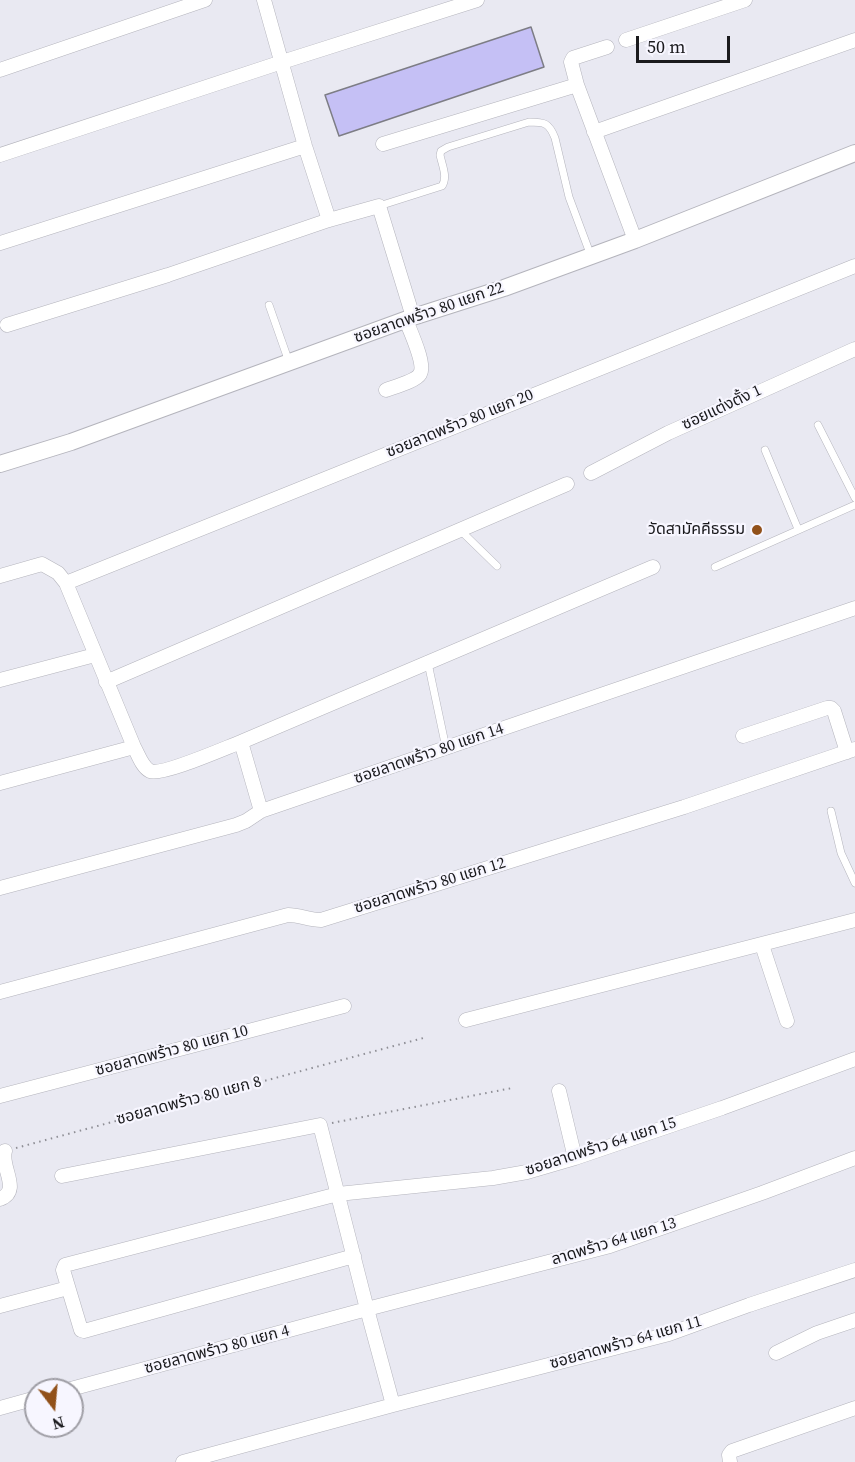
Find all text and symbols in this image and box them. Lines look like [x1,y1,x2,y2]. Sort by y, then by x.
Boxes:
scale bar [639,24,734,62]
text: 50 m [647,34,685,59]
street label: ซอยลาดพร้าว 80 แยก 22 [352,278,506,348]
street label: ซอยแต่งตั้ง 1 [679,381,765,435]
street label: ซอยลาดพร้าว 80 แยก 20 [383,386,537,462]
place label: วัดสามัคคีธรรม [648,520,745,540]
marker: วัดสามัคคีธรรม [750,523,764,537]
street label: ซอยลาดพร้าว 80 แยก 14 [352,719,506,789]
street label: ซอยลาดพร้าว 80 แยก 12 [352,854,508,918]
street label: ซอยลาดพร้าว 80 แยก 10 [94,1021,250,1081]
street label: ซอยลาดพร้าว 80 แยก 8 [114,1072,264,1130]
street label: ซอยลาดพร้าว 64 แยก 15 [523,1114,679,1180]
street label: ลาดพร้าว 64 แยก 13 [549,1214,679,1270]
street label: ซอยลาดพร้าว 64 แยก 11 [548,1312,704,1374]
street label: ซอยลาดพร้าว 80 แยก 4 [142,1321,292,1379]
north arrow [24,1378,84,1438]
text: N [50,1411,67,1436]

